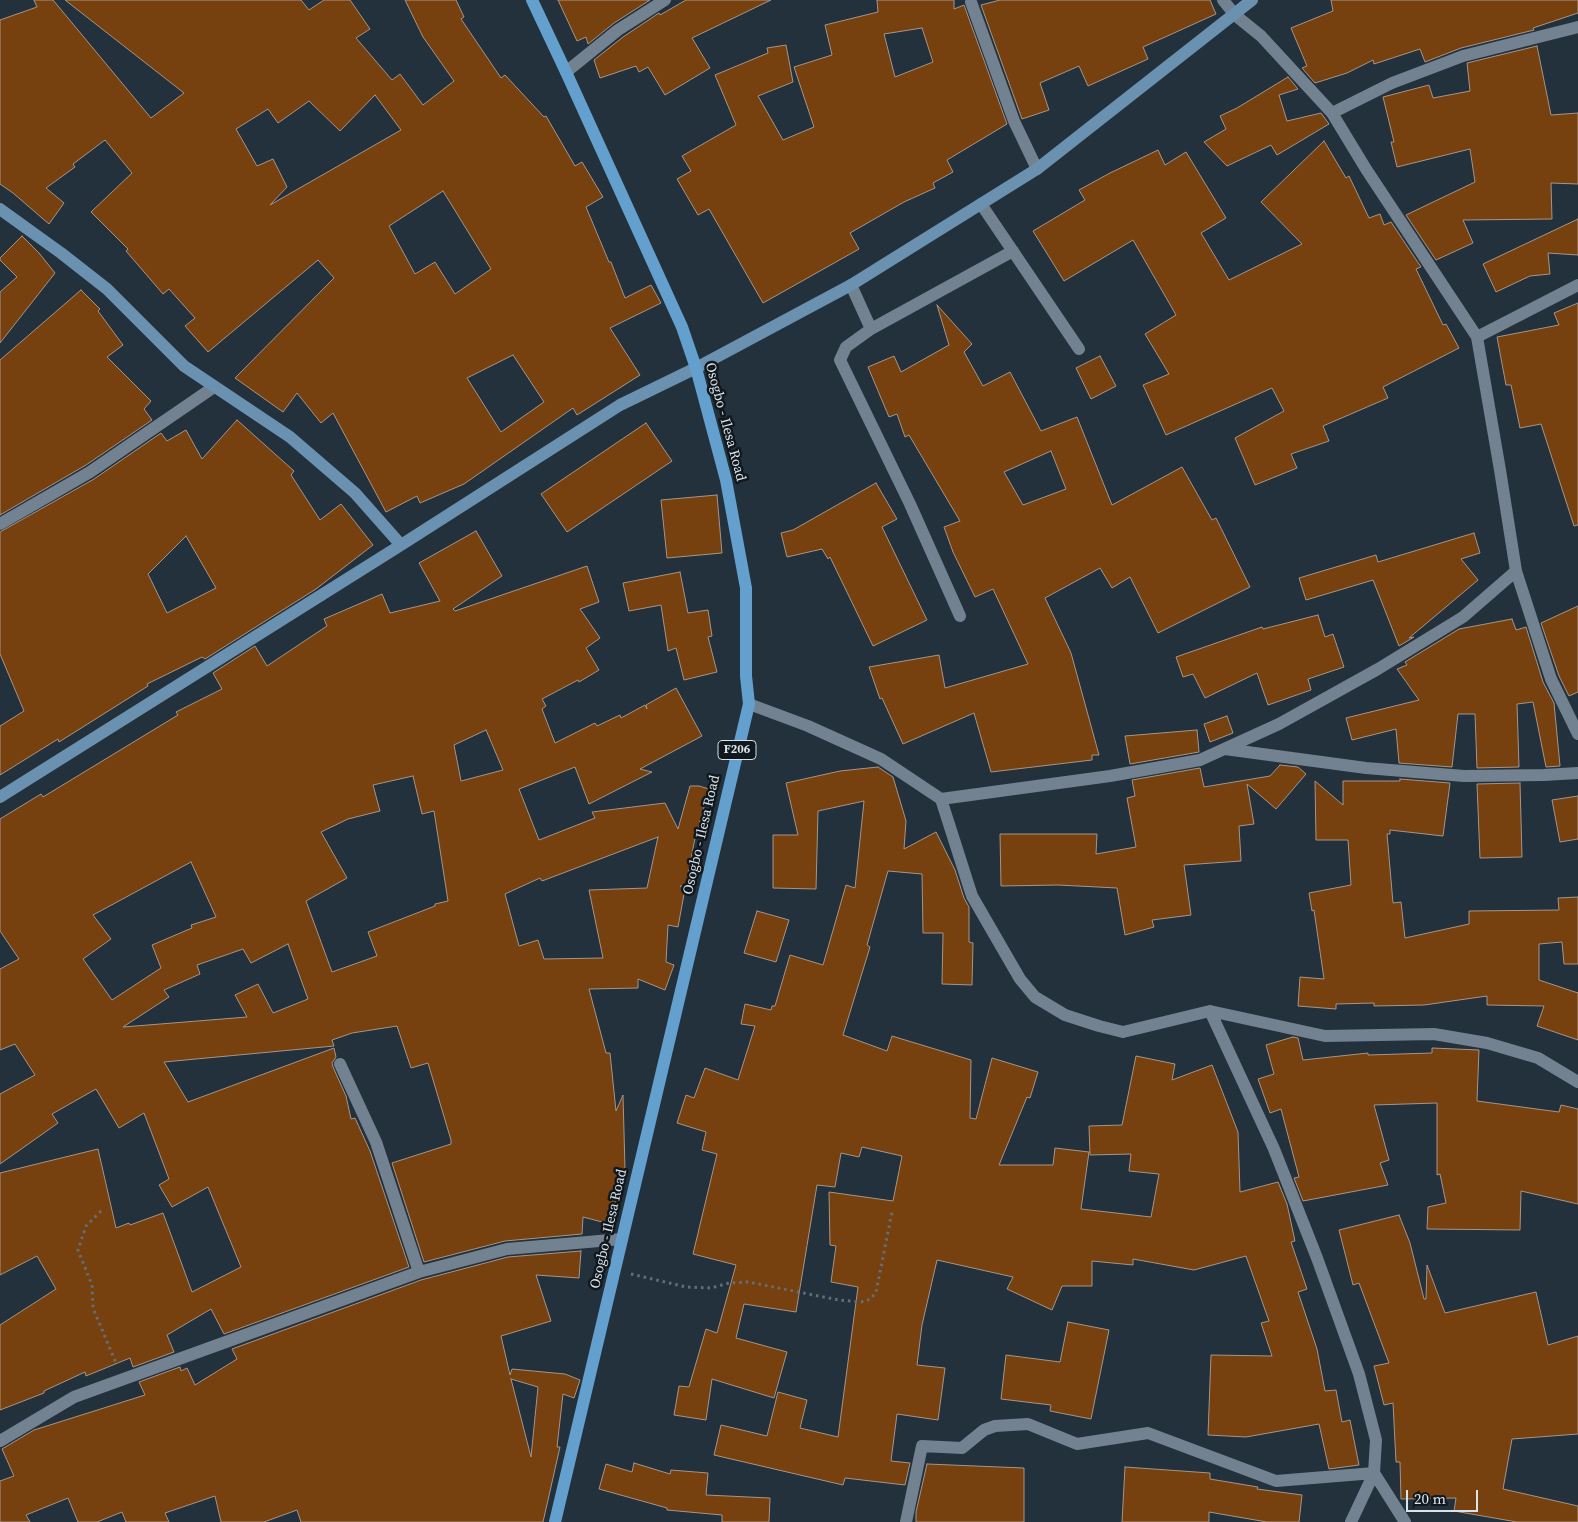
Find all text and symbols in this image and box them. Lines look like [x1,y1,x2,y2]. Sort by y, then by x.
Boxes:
street label: Osogbo - Ilesa Road [701,361,749,483]
road number: F206 [718,740,756,760]
street label: Osogbo - Ilesa Road [680,774,724,896]
street label: Osogbo - Ilesa Road [587,1168,631,1290]
scale bar [1408,1480,1480,1512]
text: 20 m [1414,1488,1446,1509]

